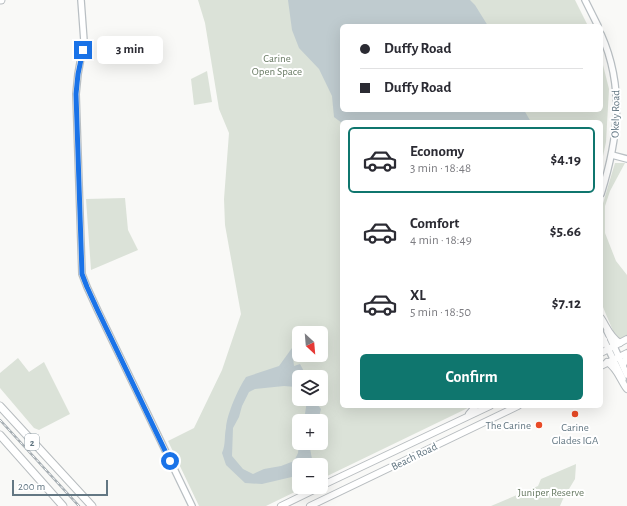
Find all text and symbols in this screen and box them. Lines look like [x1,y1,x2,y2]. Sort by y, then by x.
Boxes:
callout: 3 min [97,36,163,64]
route end [74,41,92,59]
text: Duffy Road [384,41,451,56]
text: 3 min [116,43,144,56]
park label: Carine Open Space [252,53,302,77]
text: Duffy Road [384,80,451,95]
street label: Okely Road [610,90,621,138]
icon: car [362,142,398,178]
text: Economy [410,144,464,159]
text: $4.19 [551,152,581,167]
text: 3 min · 18:48 [410,162,471,175]
icon: car [362,214,398,250]
text: Comfort [410,216,459,231]
text: $5.66 [550,224,581,239]
text: 4 min · 18:49 [410,234,472,247]
icon: car [362,286,398,322]
text: XL [410,288,426,303]
text: $7.12 [552,296,581,311]
text: 5 min · 18:50 [410,306,471,319]
north arrow [292,326,328,362]
map controls [292,326,328,494]
button: Confirm [360,354,583,400]
button: layers [292,370,328,406]
marker: Carine Glades IGA [570,409,580,419]
button: + [292,414,328,450]
place label: The Carine [485,420,531,431]
marker: The Carine [534,420,544,430]
place label: Carine Glades IGA [552,422,599,446]
road number: 2 [25,434,39,450]
street label: Beach Road [390,441,439,472]
route start [161,452,179,470]
button: − [292,458,328,494]
scale bar [12,478,108,497]
text: 200 m [18,481,45,492]
park label: Juniper Reserve [518,487,584,498]

